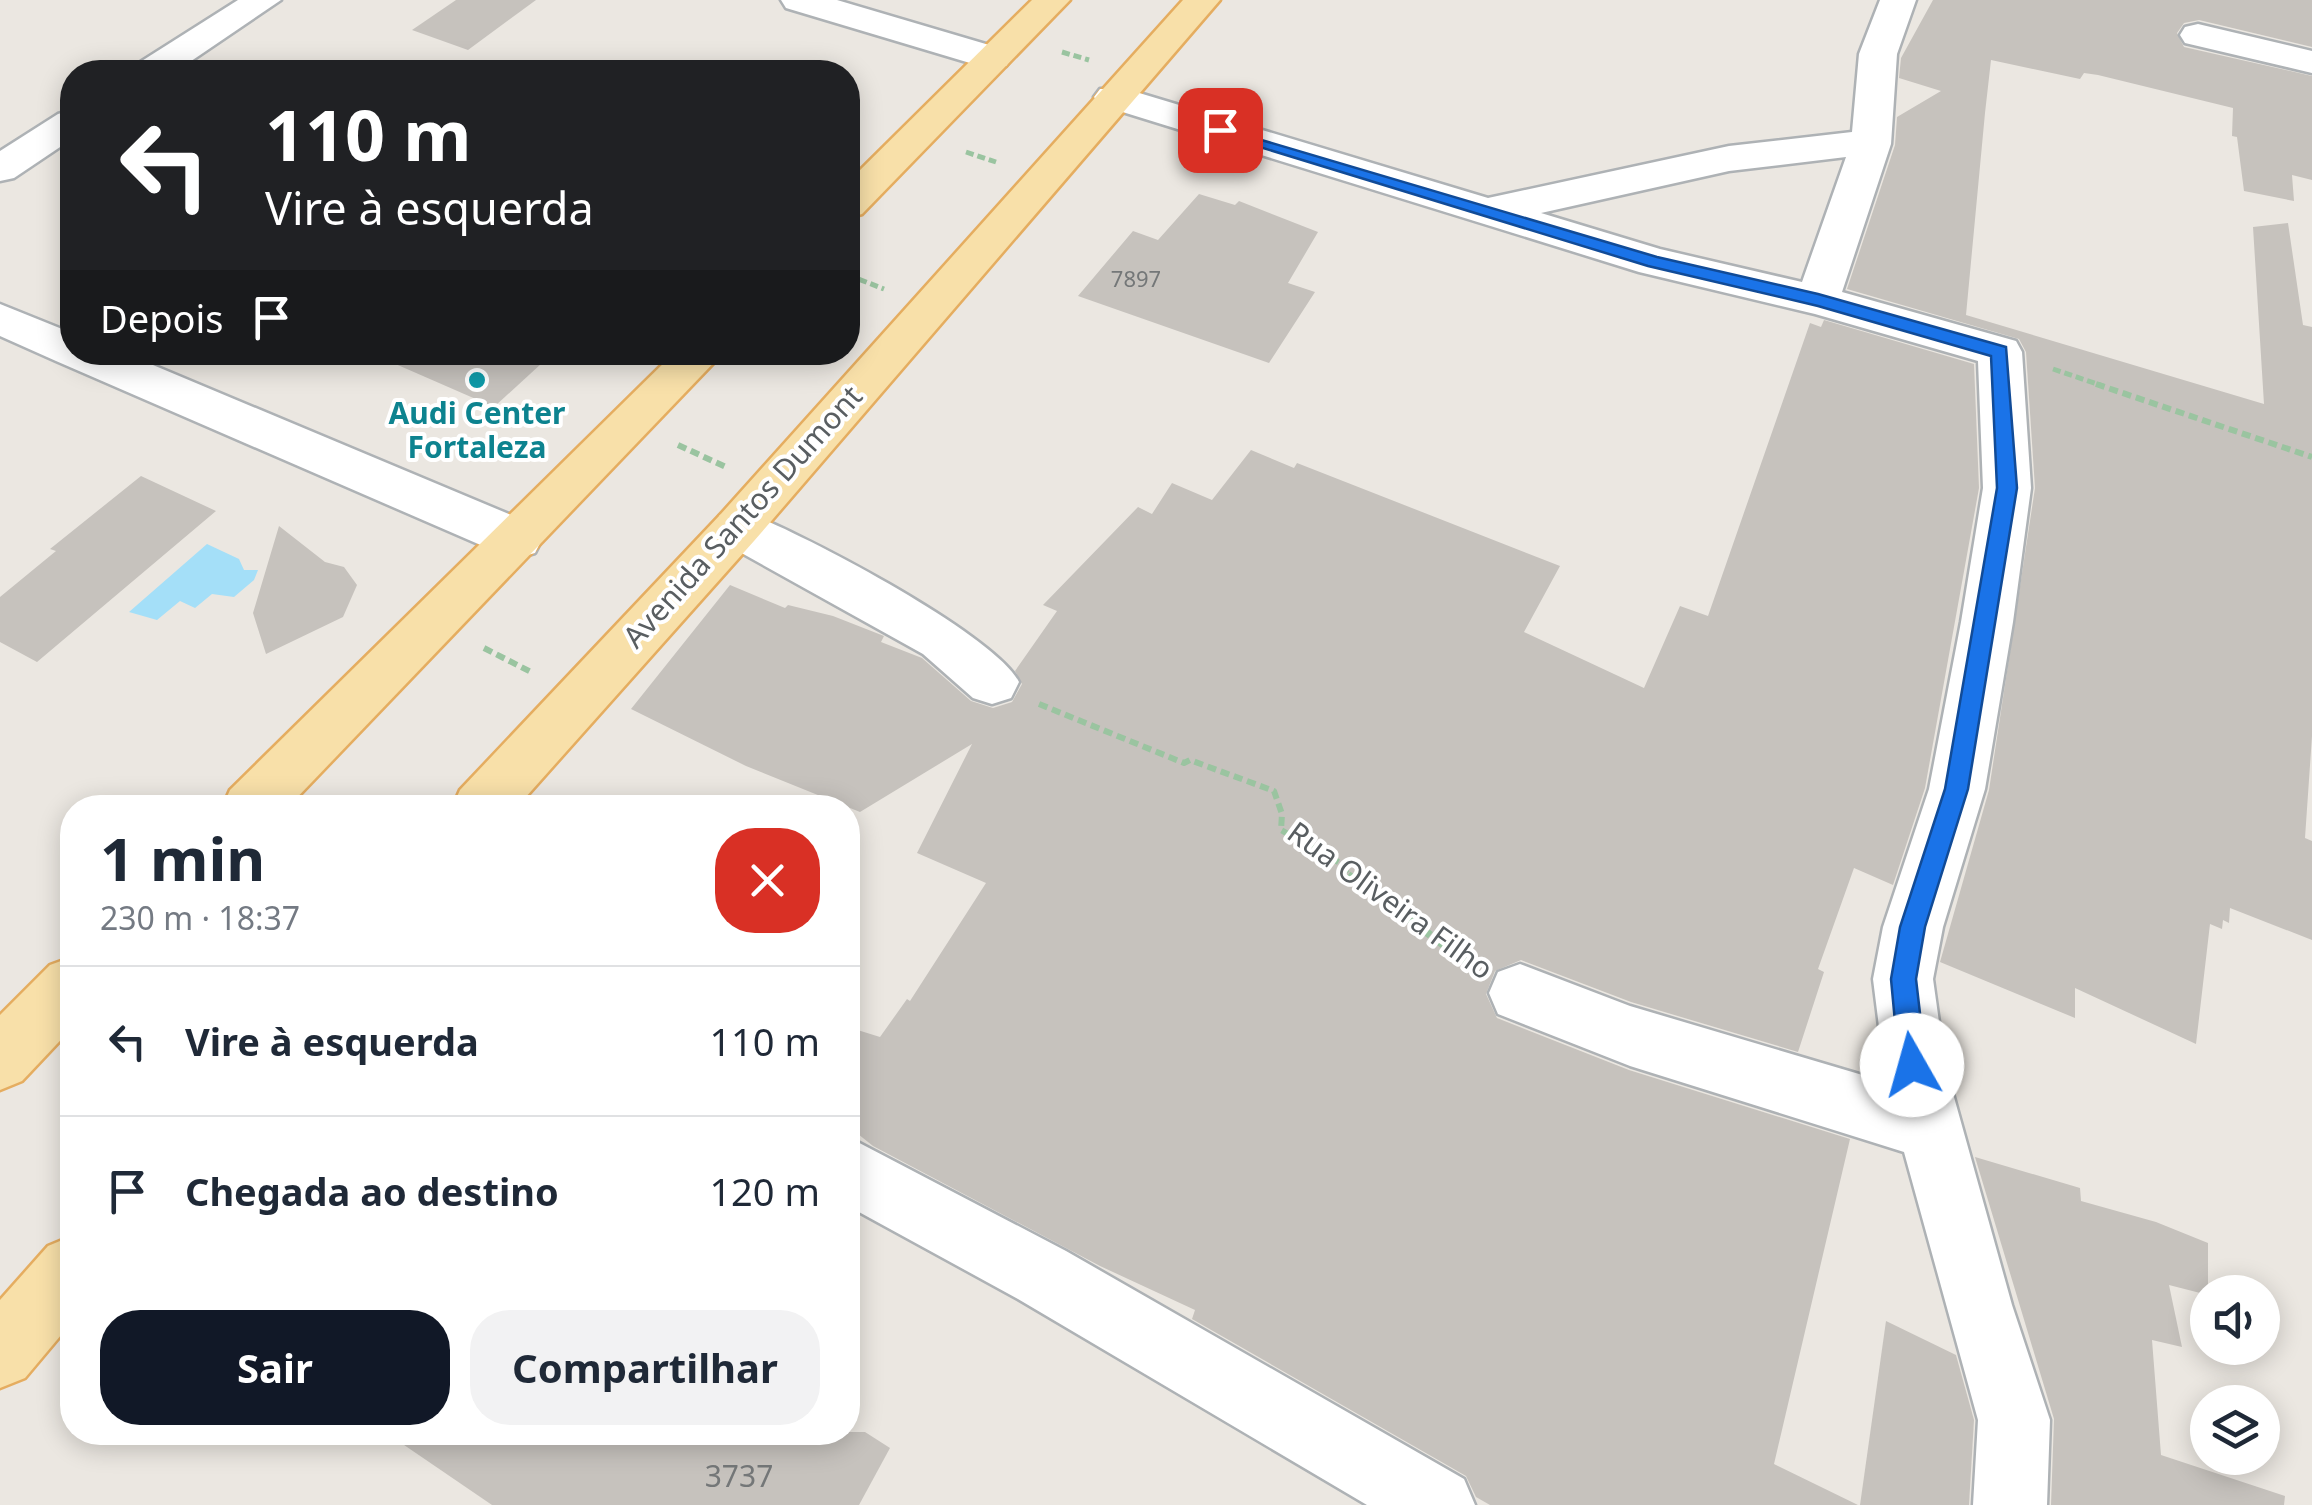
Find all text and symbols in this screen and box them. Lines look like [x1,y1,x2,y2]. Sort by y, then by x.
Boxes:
text: 110 m [265,86,472,182]
pin [1178,88,1263,173]
icon: left [100,100,230,230]
icon: arrive [1193,103,1248,158]
text: Vire à esquerda [265,177,594,238]
house number: 7897 [1111,263,1161,293]
icon: arrive [244,290,299,345]
text: Depois [100,292,224,344]
marker: Audi Center Fortaleza [466,369,488,391]
street label: Avenida Santos Dumont [613,376,871,656]
place label: Audi Center Fortaleza [389,392,566,467]
street label: Rua Oliveira Filho [1280,811,1502,988]
text: 1 min [100,817,265,899]
button: close [715,828,820,933]
text: 230 m · 18:37 [100,896,300,939]
position arrow [1860,1013,1964,1117]
icon: left [100,1014,155,1069]
text: Vire à esquerda [185,1015,479,1067]
text: 110 m [709,1015,820,1067]
icon: arrive [100,1164,155,1219]
text: Chegada ao destino [185,1165,559,1217]
text: 120 m [709,1165,820,1217]
map controls [2190,1275,2280,1475]
button: sound [2190,1275,2280,1365]
button: Sair [100,1310,450,1425]
button: Compartilhar [470,1310,820,1425]
button: layers [2190,1385,2280,1475]
house number: 3737 [705,1455,773,1496]

